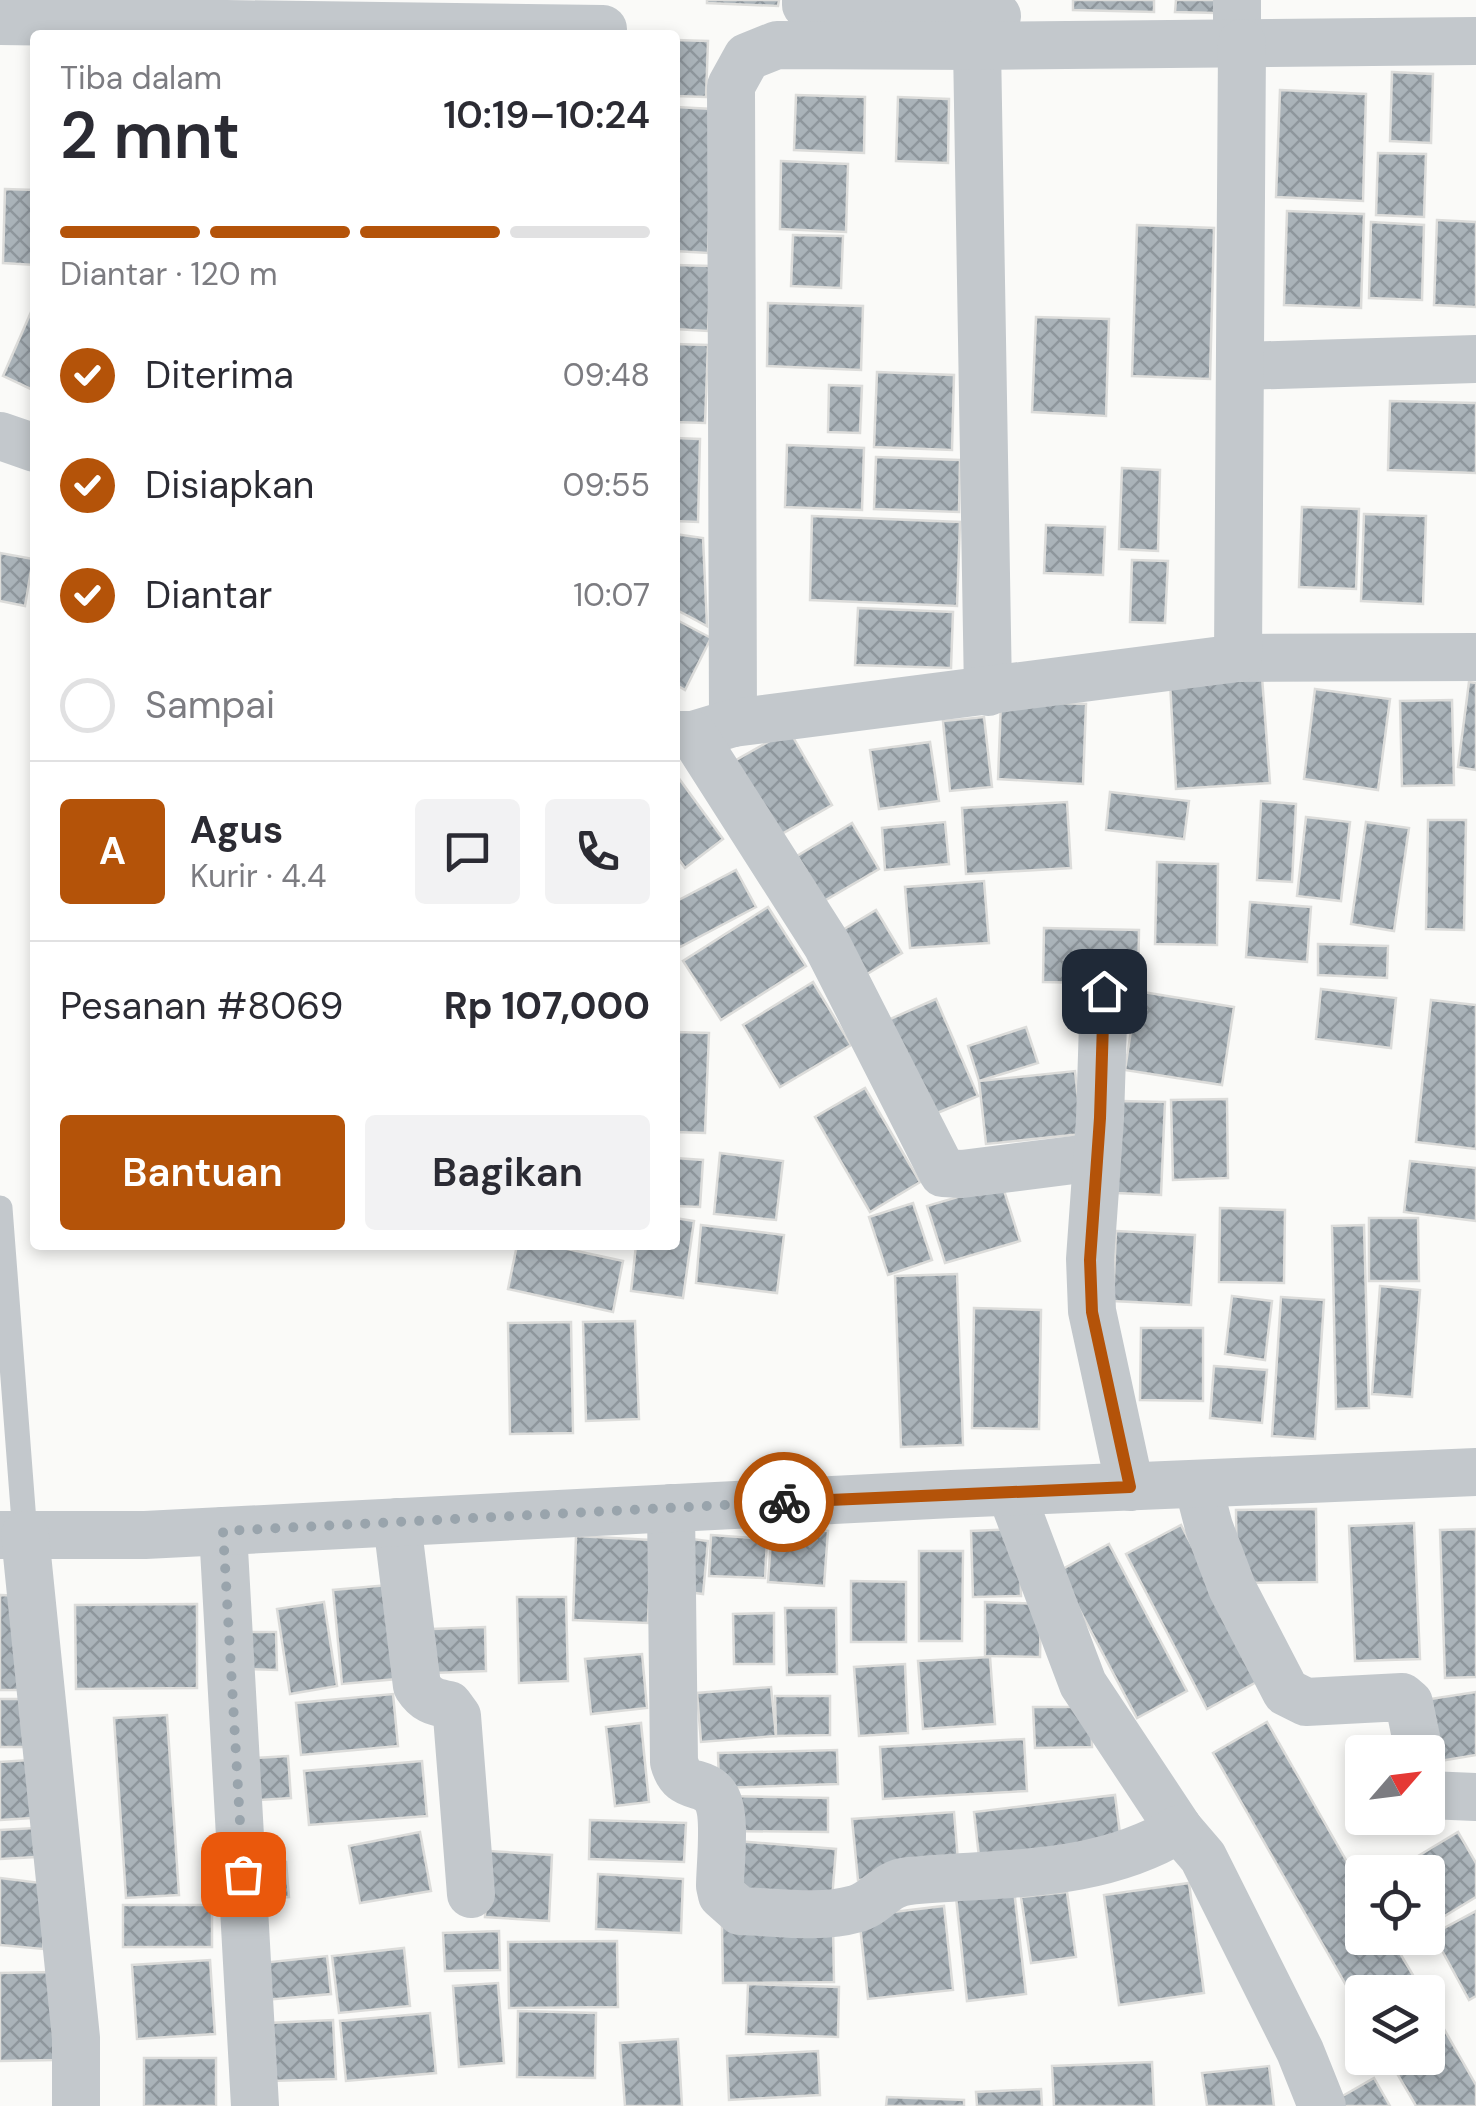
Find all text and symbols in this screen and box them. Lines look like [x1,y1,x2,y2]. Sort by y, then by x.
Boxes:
text: Tiba dalam [60,57,222,99]
text: 10:19–10:24 [443,90,650,140]
text: 2 mnt [60,94,240,178]
text: Diantar · 120 m [60,253,278,295]
icon: check [60,348,115,403]
text: Diterima [145,350,294,400]
text: 09:48 [563,354,650,396]
icon: check [60,458,115,513]
text: Disiapkan [145,460,314,510]
text: 09:55 [563,464,650,506]
icon: check [60,568,115,623]
text: Diantar [145,570,272,620]
text: 10:07 [573,574,650,616]
text: Sampai [145,680,275,730]
button: chat [415,799,520,904]
button: phone [545,799,650,904]
text: Agus [190,805,283,855]
text: A [99,826,126,876]
text: Kurir · 4.4 [190,855,326,897]
pin [1062,949,1147,1034]
icon: home [1077,964,1132,1019]
text: Pesanan #8069 [60,981,343,1031]
text: Rp 107,000 [444,981,650,1031]
button: Bantuan [60,1115,345,1230]
button: Bagikan [365,1115,650,1230]
courier [734,1452,834,1552]
icon: bike [757,1475,812,1530]
north arrow [1345,1735,1445,1835]
map controls [1345,1735,1445,2075]
pin [201,1832,286,1917]
icon: bag [216,1847,271,1902]
button: locate [1345,1855,1445,1955]
button: layers [1345,1975,1445,2075]

